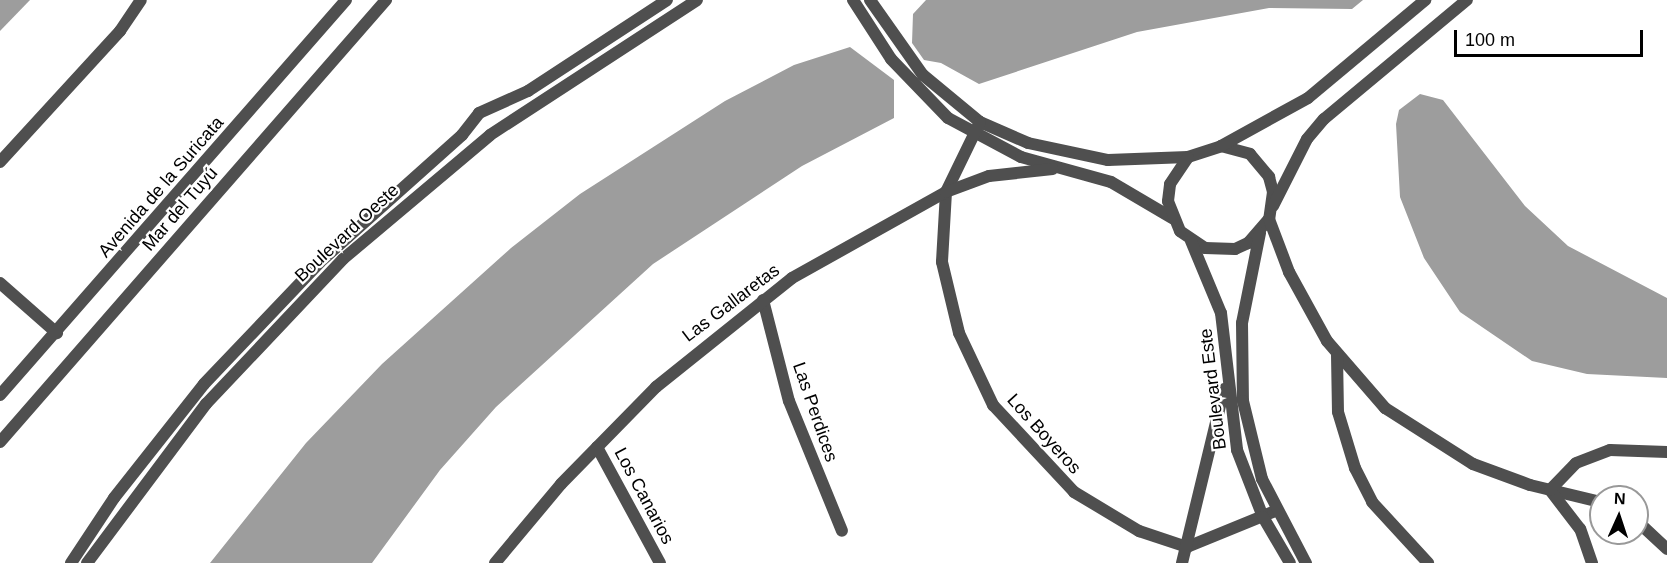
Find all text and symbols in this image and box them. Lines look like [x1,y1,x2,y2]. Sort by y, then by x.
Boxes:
scale bar [1457,18,1646,56]
text: 100 m [1465,30,1515,50]
street label: Avenida de la Suricata [94,112,228,262]
street label: Mar del Tuyú [138,163,222,255]
street label: Boulevard Oeste [291,179,403,287]
street label: Las Gallaretas [678,259,784,347]
street label: Boulevard Este [1195,327,1231,451]
street label: Las Perdices [788,359,842,465]
street label: Los Boyeros [1002,390,1086,478]
street label: Los Canarios [610,444,678,548]
north arrow [1589,485,1649,545]
text: N [1614,490,1626,507]

